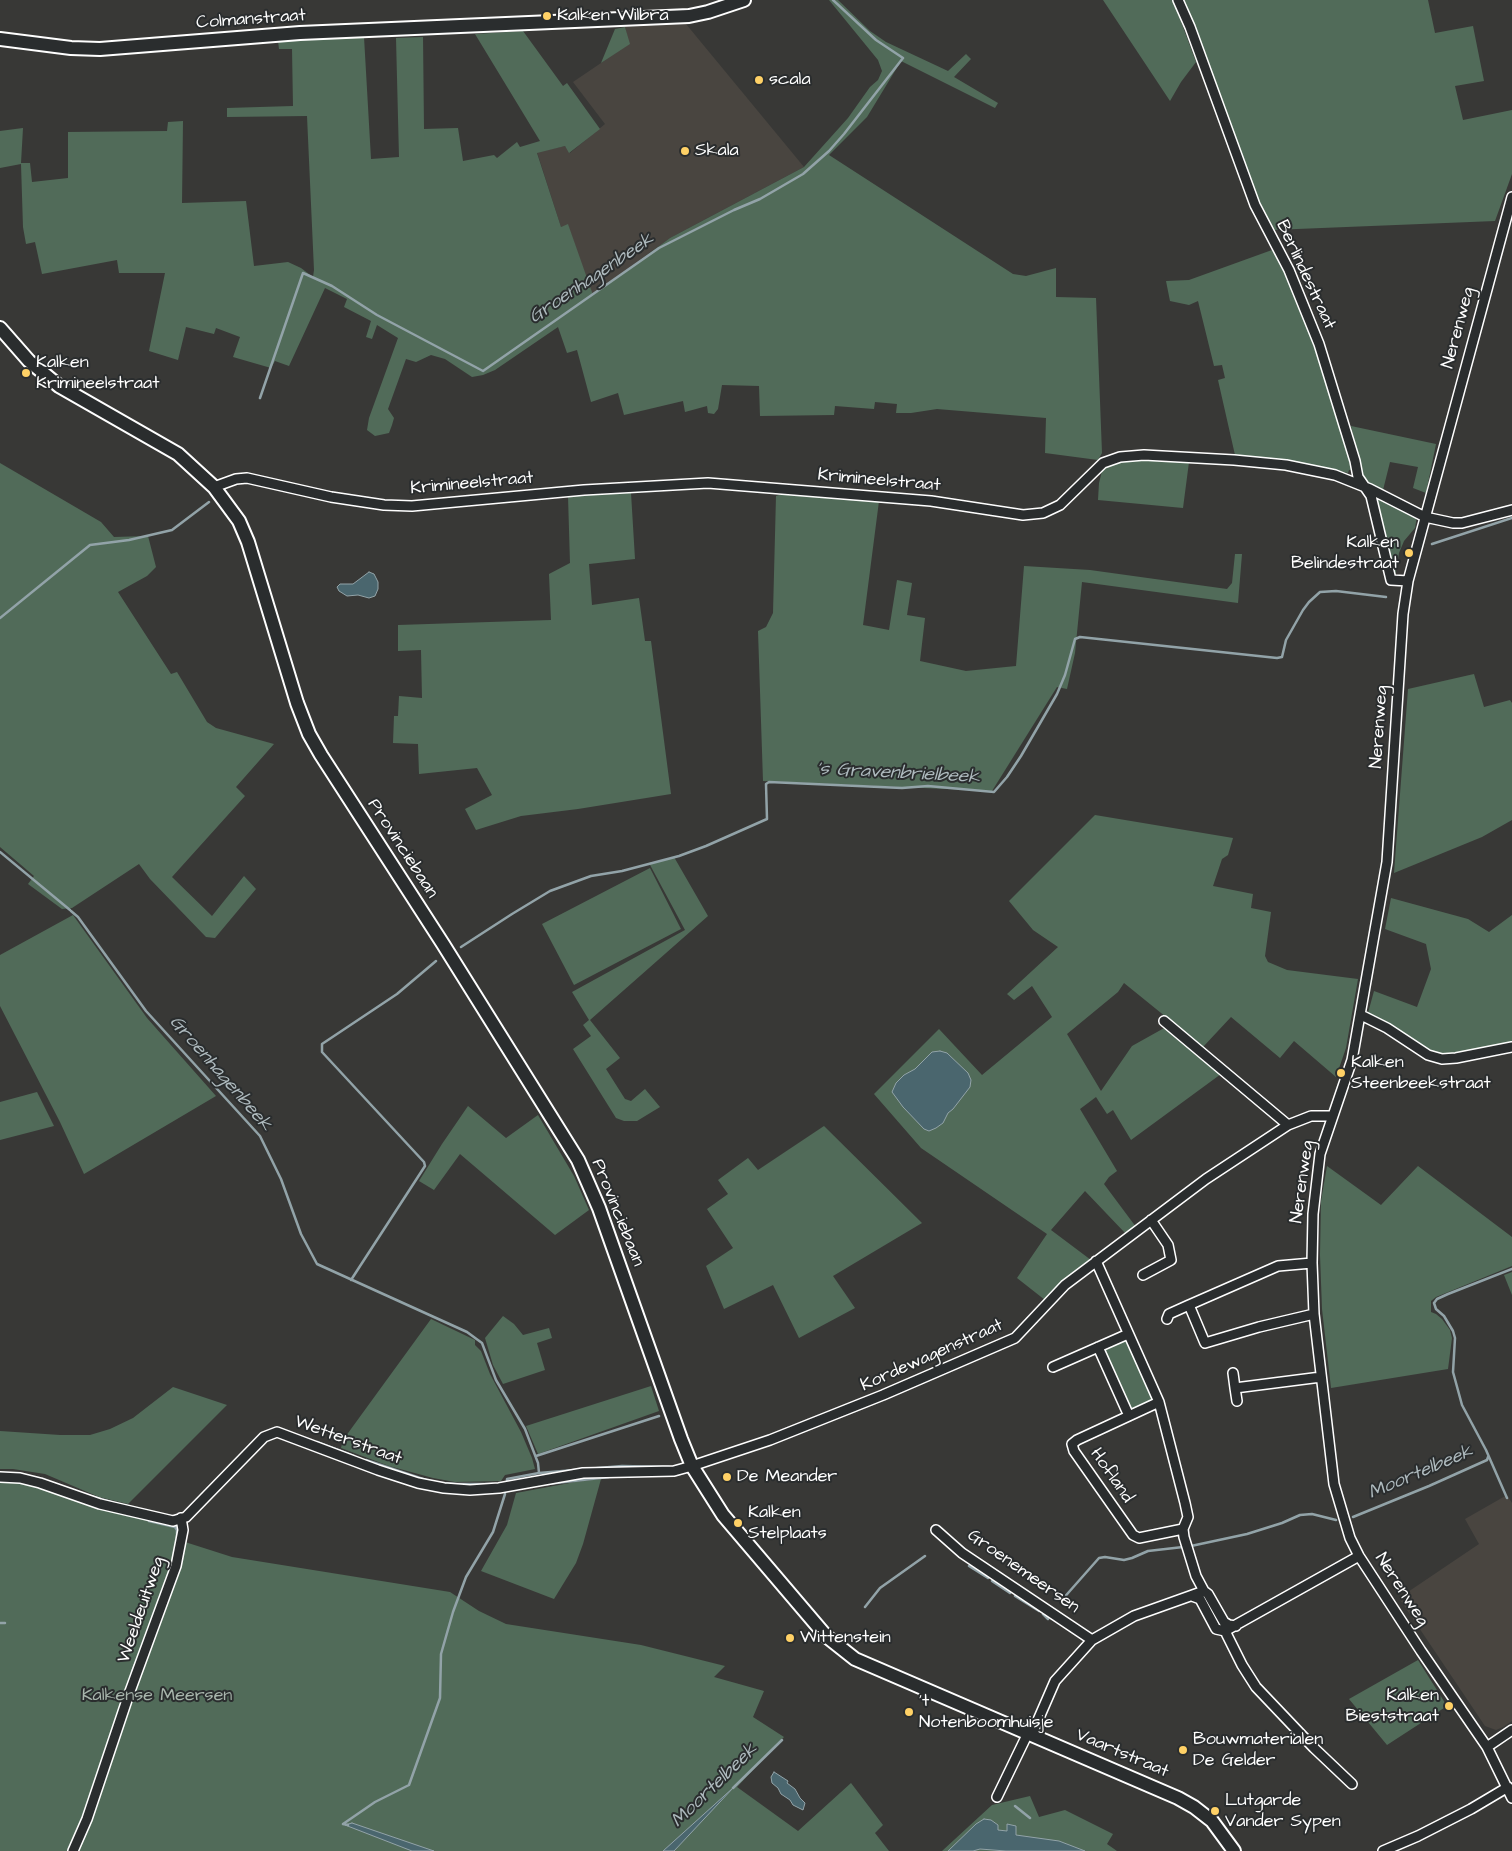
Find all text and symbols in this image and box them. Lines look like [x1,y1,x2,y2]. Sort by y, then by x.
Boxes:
street label: Colmanstraat [196,5,306,35]
place label: Kalken Wilbra [557,5,669,27]
marker: Kalken Wilbra [541,10,553,22]
place label: scala [769,69,811,91]
marker: scala [753,74,765,86]
place label: Skala [695,140,739,162]
marker: Skala [679,145,691,157]
street label: Berlindestraat [1270,217,1340,333]
water label: Groenhagenbeek [525,229,659,329]
street label: Nerenweg [1438,285,1480,371]
place label: Kalken Krimineelstraat [36,352,159,394]
marker: Kalken Krimineelstraat [20,367,32,379]
street label: Krimineelstraat [817,465,941,497]
street label: Krimineelstraat [410,468,534,500]
place label: Kalken Belindestraat [1291,532,1399,574]
marker: Kalken Belindestraat [1403,547,1415,559]
street label: Nerenweg [1366,685,1394,769]
water label: 's Gravenbrielbeek [816,758,980,790]
street label: Provinciebaan [362,795,442,903]
water label: Groenhagenbeek [164,1012,276,1136]
place label: Kalken Steenbeekstraat [1351,1052,1491,1094]
marker: Kalken Steenbeekstraat [1335,1067,1347,1079]
street label: Nerenweg [1287,1139,1319,1225]
street label: Provinciebaan [586,1156,648,1270]
street label: Kordewagenstraat [857,1315,1007,1397]
street label: Wetterstraat [291,1412,405,1470]
water label: Moortelbeek [1365,1441,1477,1505]
street label: Hofland [1084,1444,1138,1508]
place label: De Meander [737,1466,837,1488]
marker: De Meander [721,1471,733,1483]
place label: Kalken Stelplaats [748,1502,827,1545]
marker: Kalken Stelplaats [732,1517,744,1529]
street label: Groenemeersen [963,1525,1083,1619]
street label: Nerenweg [1369,1549,1433,1631]
street label: Weeldeuitweg [114,1554,170,1666]
place label: Wittenstein [800,1627,891,1649]
marker: Wittenstein [784,1632,796,1644]
park label: Kalkense Meersen [82,1685,232,1707]
place label: Kalken Bieststraat [1346,1685,1439,1728]
place label: 't Notenboomhuisje [919,1691,1054,1734]
marker: Kalken Bieststraat [1443,1700,1455,1712]
marker: 't Notenboomhuisje [903,1706,915,1718]
street label: Vaartstraat [1072,1725,1172,1783]
place label: Bouwmaterialen De Gelder [1193,1729,1323,1772]
water label: Moortelbeek [667,1739,763,1833]
marker: Bouwmaterialen De Gelder [1177,1744,1189,1756]
place label: Lutgarde Vander Sypen [1225,1790,1341,1832]
marker: Lutgarde Vander Sypen [1209,1805,1221,1817]

